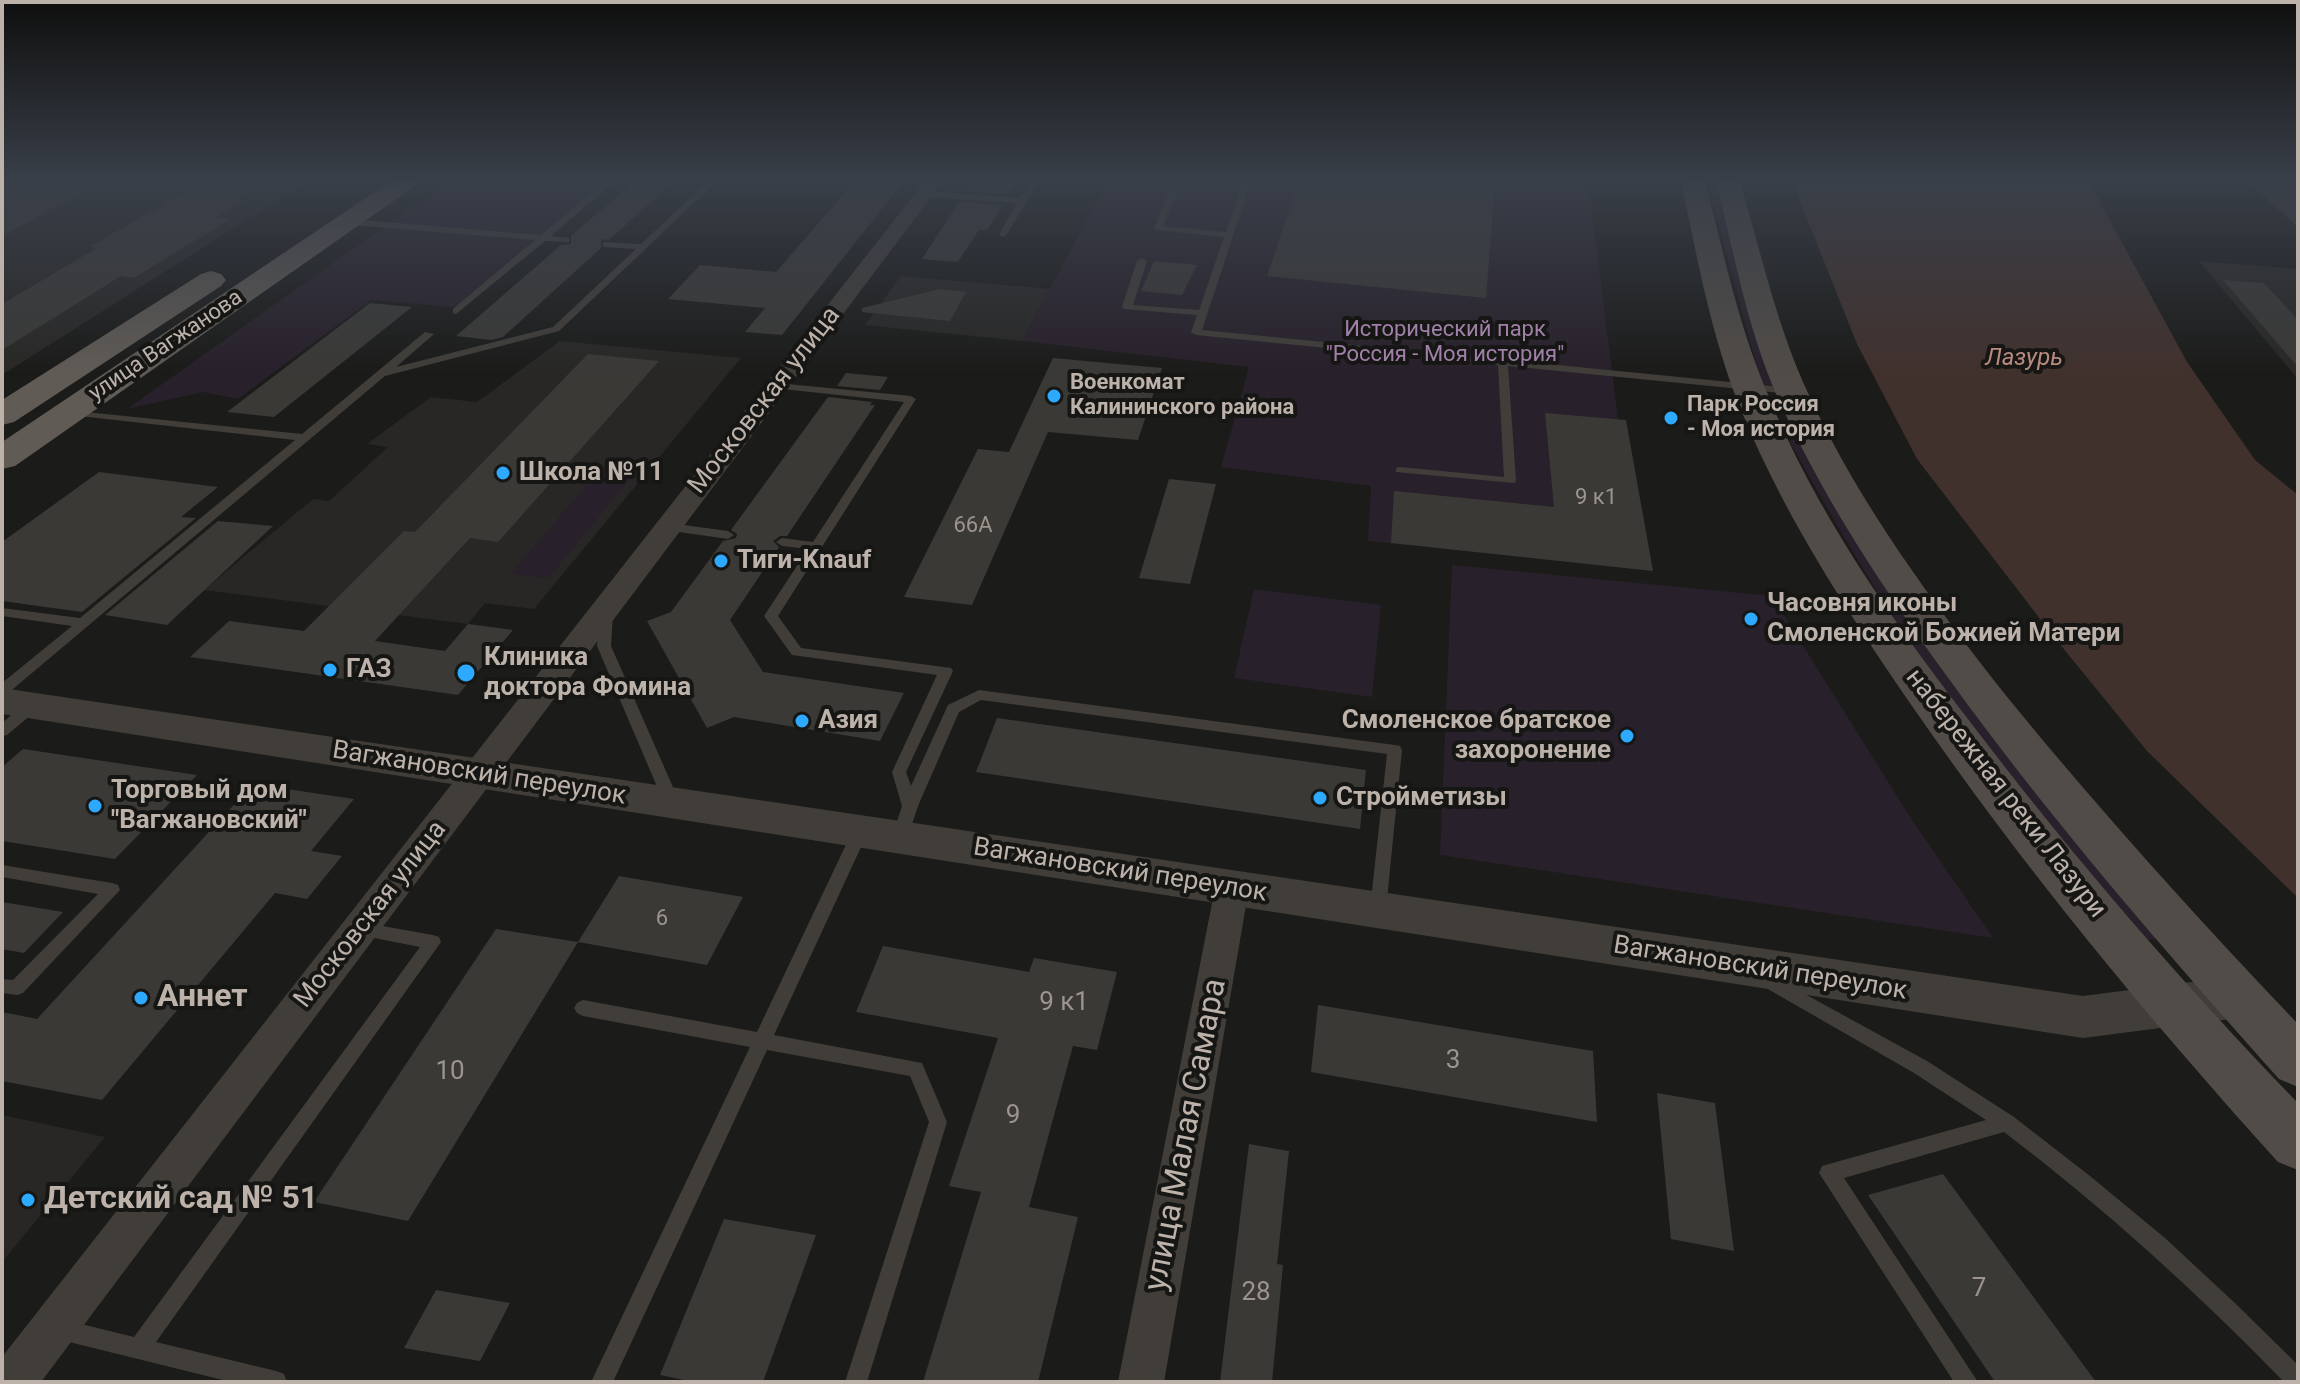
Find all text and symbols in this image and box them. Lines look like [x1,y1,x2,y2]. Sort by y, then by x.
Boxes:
street label: улица Вагжанова [84,285,248,407]
street label: Московская улица [682,301,848,501]
park label: Исторический парк "Россия - Моя история" [1326,317,1564,368]
water label: Лазурь [1985,345,2063,373]
place label: Военкомат Калининского района [1070,370,1294,422]
marker: Военкомат Калининского района [1045,387,1063,405]
place label: Парк Россия - Моя история [1687,392,1835,444]
marker: Парк Россия - Моя история [1662,409,1680,427]
place label: Школа №11 [519,457,664,489]
marker: Школа №11 [494,464,512,482]
house number: 9 к1 [1575,485,1617,511]
house number: 66А [953,513,993,539]
place label: Тиги-Knauf [737,545,871,577]
marker: Тиги-Knauf [712,552,730,570]
place label: Часовня иконы Смоленской Божией Матери [1767,588,2120,650]
marker: Часовня иконы Смоленской Божией Матери [1742,610,1760,628]
place label: Клиника доктора Фомина [484,642,691,704]
place label: ГАЗ [346,654,391,686]
marker: ГАЗ [321,661,339,679]
marker: Клиника доктора Фомина [455,662,477,684]
street label: набережная реки Лазури [1898,663,2112,925]
place label: Азия [818,705,878,737]
place label: Смоленское братское захоронение [1342,705,1611,766]
marker: Азия [793,712,811,730]
marker: Смоленское братское захоронение [1618,727,1636,745]
street label: Вагжановский переулок [330,735,628,813]
place label: Торговый дом "Вагжановский" [111,775,307,836]
place label: Стройметизы [1336,782,1507,814]
marker: Стройметизы [1311,789,1329,807]
marker: Торговый дом "Вагжановский" [86,797,104,815]
street label: Московская улица [288,815,454,1015]
street label: Вагжановский переулок [971,832,1269,910]
house number: 6 [656,906,668,932]
street label: Вагжановский переулок [1611,930,1909,1008]
street label: улица Малая Самара [1138,976,1236,1294]
place label: Аннет [157,979,248,1017]
house number: 9 к1 [1039,987,1089,1019]
marker: Аннет [132,989,150,1007]
house number: 3 [1446,1045,1460,1077]
house number: 10 [435,1056,465,1088]
house number: 9 [1006,1100,1020,1132]
place label: Детский сад № 51 [44,1181,318,1219]
marker: Детский сад № 51 [19,1191,37,1209]
house number: 7 [1972,1273,1986,1305]
house number: 28 [1241,1277,1271,1309]

